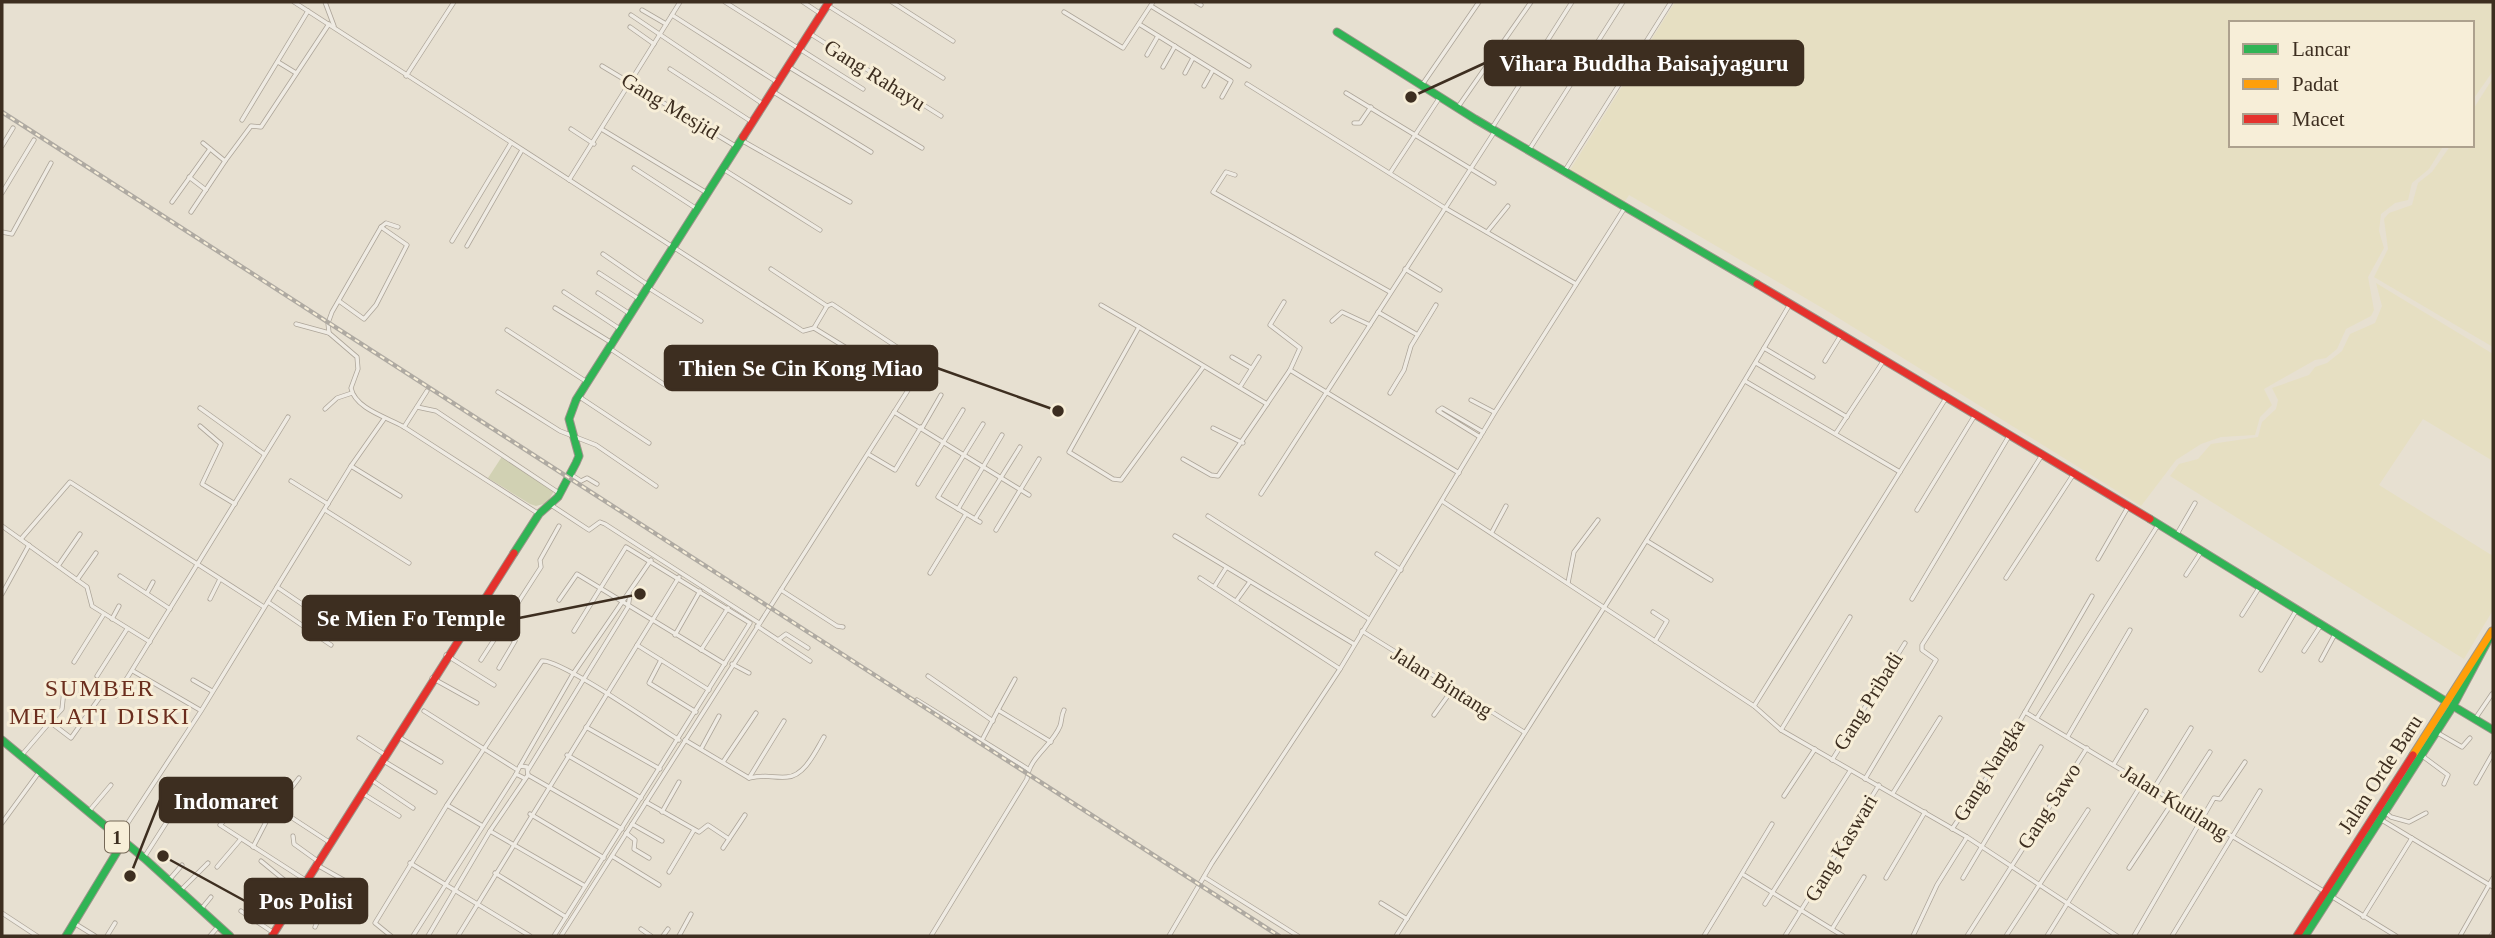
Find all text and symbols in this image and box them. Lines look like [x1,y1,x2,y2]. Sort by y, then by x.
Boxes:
legend [2229,21,2474,147]
street label: Gang Rahayu [820,34,930,116]
text: Lancar [2292,37,2350,61]
callout: Vihara Buddha Baisajyaguru [1485,41,1803,85]
text: Vihara Buddha Baisajyaguru [1499,51,1789,76]
street label: Gang Mesjid [617,68,723,145]
text: Padat [2292,72,2339,96]
text: Macet [2292,107,2345,131]
callout: Thien Se Cin Kong Miao [665,346,937,390]
text: Thien Se Cin Kong Miao [679,356,923,381]
callout: Se Mien Fo Temple [303,596,519,640]
text: Se Mien Fo Temple [317,606,505,631]
street label: Jalan Bintang [1387,641,1497,723]
street label: Gang Pribadi [1828,647,1908,755]
district label: SUMBER MELATI DISKI [9,675,191,729]
street label: Jalan Orde Baru [2333,710,2427,838]
street label: Gang Nangka [1948,714,2030,826]
street label: Gang Sawo [2012,759,2086,853]
street label: Jalan Kutilang [2117,760,2233,845]
callout: Indomaret [160,778,292,822]
text: Indomaret [174,789,279,814]
street label: Gang Kaswari [1800,790,1882,906]
road number: 1 [105,822,129,852]
callout: Pos Polisi [245,879,367,923]
text: Pos Polisi [259,889,354,914]

